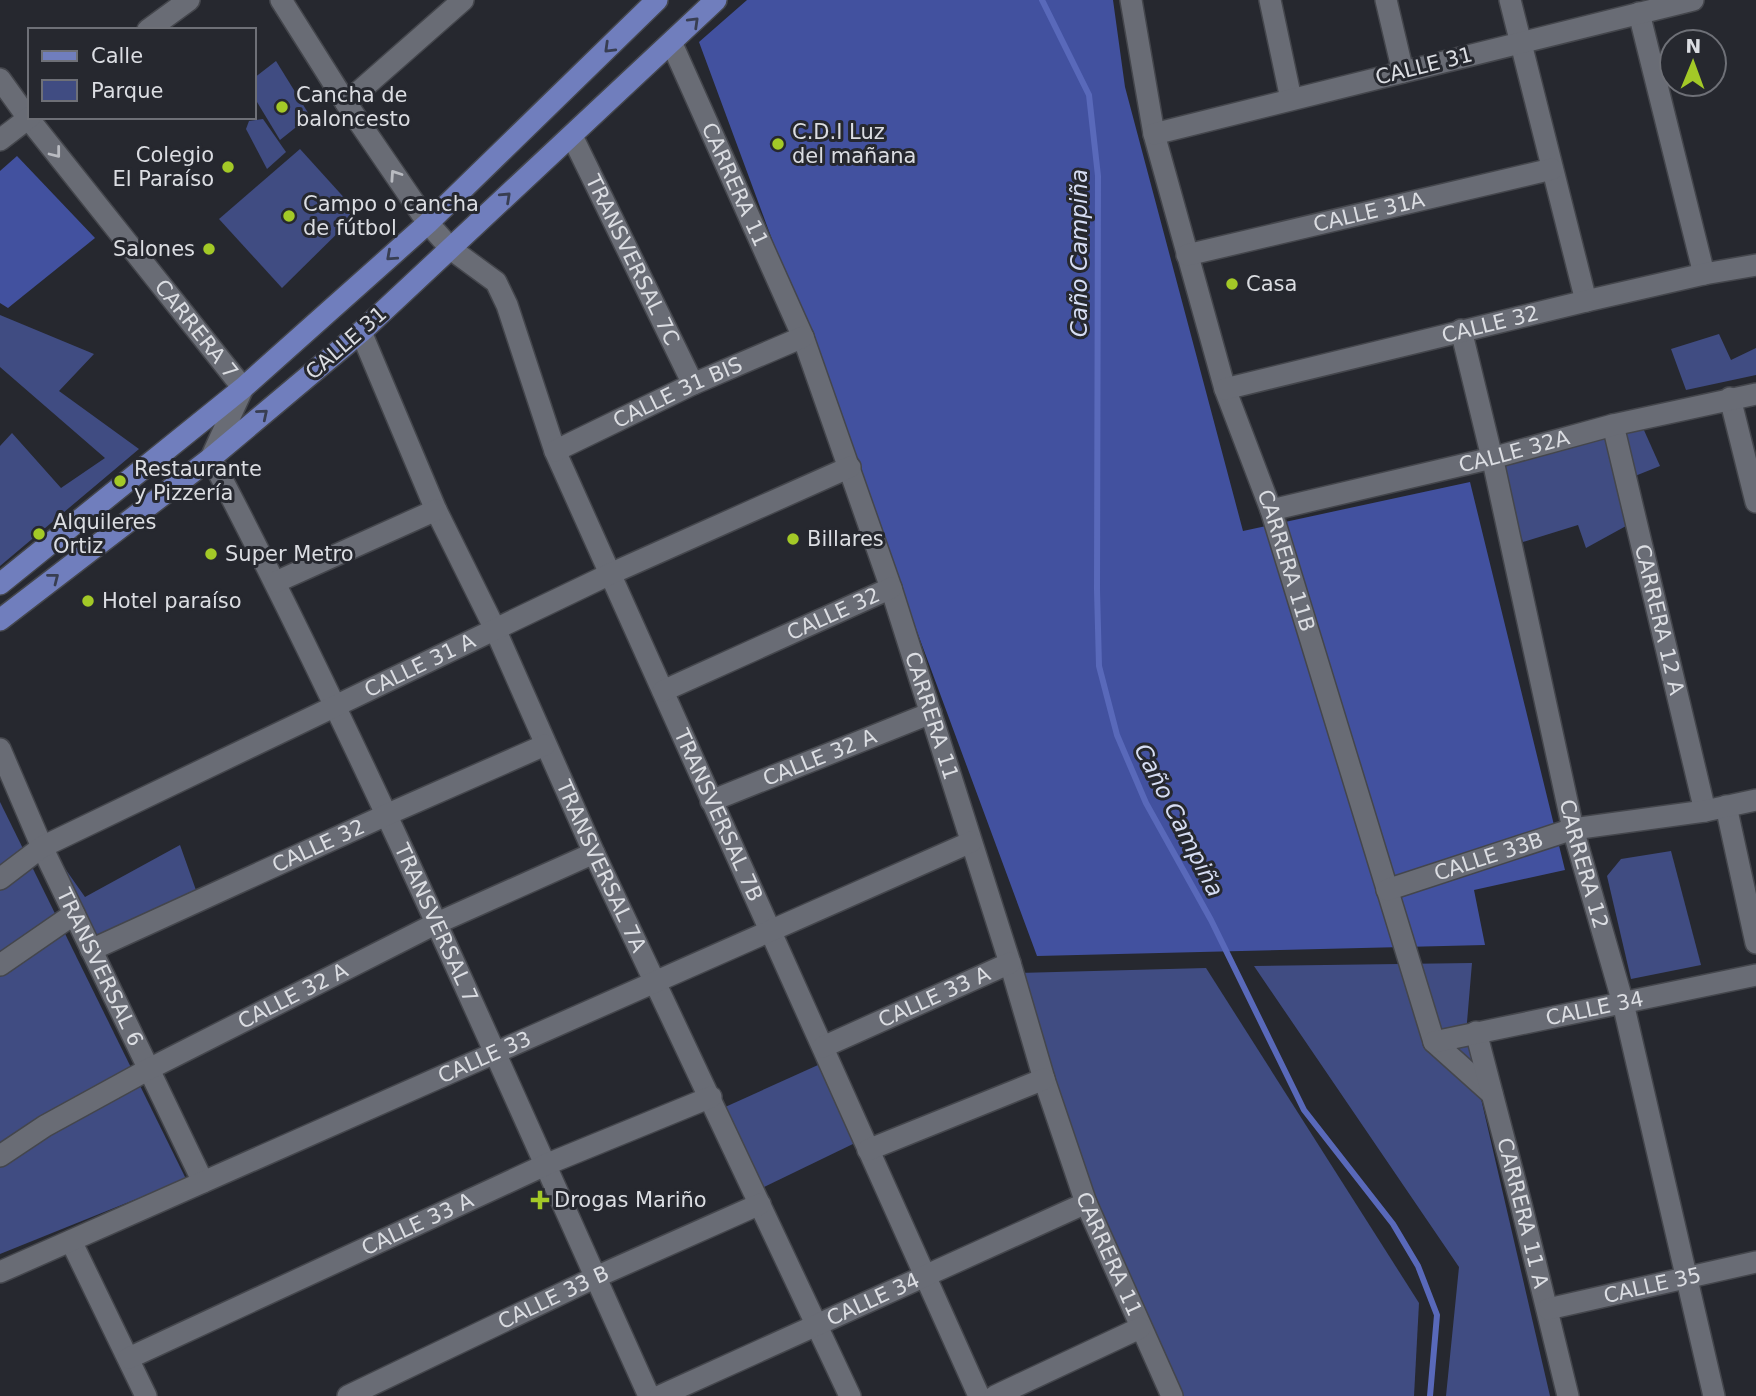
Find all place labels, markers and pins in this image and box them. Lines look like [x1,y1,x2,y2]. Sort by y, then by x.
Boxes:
place label: Cancha de baloncesto [296,83,411,131]
marker: Cancha de baloncesto [274,99,290,115]
place label: C.D.I Luz del mañana [792,120,916,168]
marker: C.D.I Luz del mañana [770,136,786,152]
place label: Colegio El Paraíso [113,143,214,191]
marker: Colegio El Paraíso [220,159,236,175]
place label: Campo o cancha de fútbol [303,192,479,240]
marker: Campo o cancha de fútbol [281,208,297,224]
place label: Salones [113,237,195,261]
marker: Salones [201,241,217,257]
place label: Casa [1246,272,1297,296]
marker: Casa [1224,276,1240,292]
place label: Restaurante y Pizzería [134,457,262,505]
marker: Restaurante y Pizzería [112,473,128,489]
place label: Alquileres Ortiz [53,510,156,558]
marker: Alquileres Ortiz [31,526,47,542]
place label: Billares [807,527,884,551]
marker: Billares [785,531,801,547]
place label: Super Metro [225,542,354,566]
marker: Super Metro [203,546,219,562]
place label: Hotel paraíso [102,589,242,613]
marker: Hotel paraíso [80,593,96,609]
place label: Drogas Mariño [554,1188,707,1212]
marker: Drogas Mariño [532,1192,548,1208]

